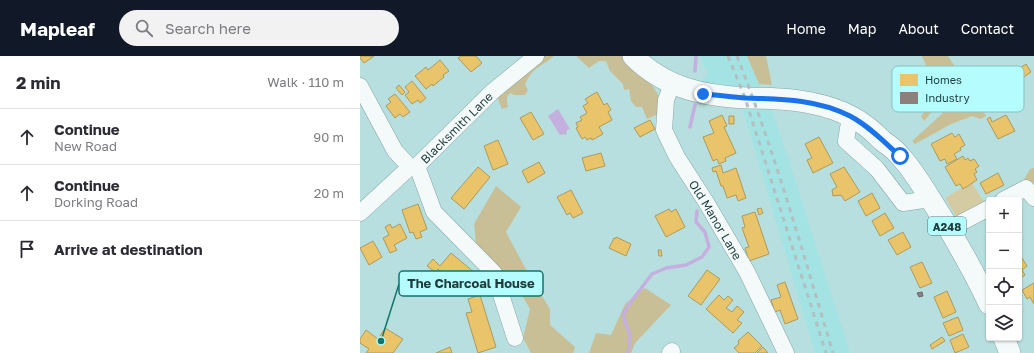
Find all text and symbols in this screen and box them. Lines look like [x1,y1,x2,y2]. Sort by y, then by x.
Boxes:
search box [119,10,399,46]
text: Mapleaf [20,17,95,40]
icon: search [133,17,155,39]
text: Search here [165,19,251,37]
text: Home [786,20,826,37]
text: Map [848,20,876,37]
text: About [898,20,939,37]
text: Contact [961,20,1014,37]
legend [892,66,1024,112]
text: 2 min [16,72,60,93]
text: Homes [925,73,962,86]
text: Walk · 110 m [267,74,344,90]
route end [694,85,712,103]
street label: Blacksmith Lane [417,88,495,166]
text: Industry [925,91,970,104]
text: Continue [54,120,120,138]
icon: ahead [16,126,38,148]
text: 90 m [313,129,344,145]
text: New Road [54,138,117,154]
route start [891,147,909,165]
text: Continue [54,176,120,194]
street label: Old Manor Lane [686,177,746,262]
icon: ahead [16,182,38,204]
text: 20 m [314,185,344,201]
text: Dorking Road [54,194,138,210]
map controls [986,197,1022,341]
button: + [986,197,1022,233]
road number: A248 [928,217,966,235]
button: − [986,233,1022,269]
icon: arrive [16,238,38,260]
text: Arrive at destination [54,240,203,258]
button: locate [986,269,1022,305]
callout: The Charcoal House [399,271,543,296]
text: The Charcoal House [407,275,535,291]
button: layers [986,305,1022,341]

